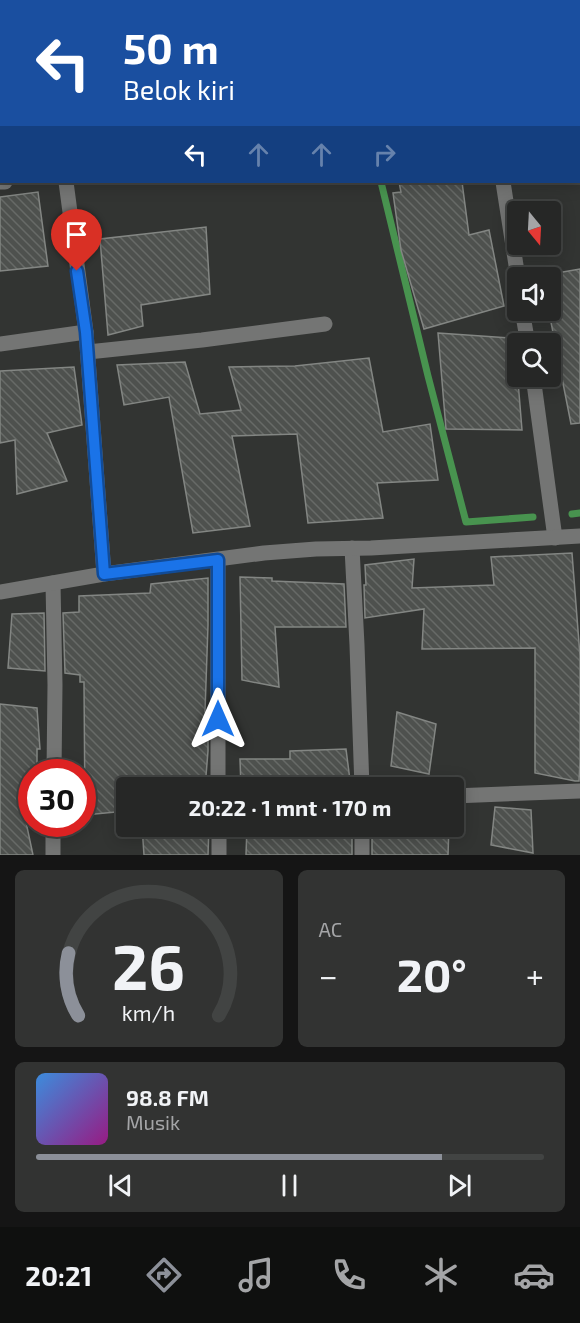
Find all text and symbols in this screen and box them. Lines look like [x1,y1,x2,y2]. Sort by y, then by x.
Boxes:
text: 50 m [123,22,219,72]
icon: left [24,24,102,102]
text: Belok kiri [123,73,235,105]
icon: left [179,138,212,171]
icon: ahead [242,138,275,171]
icon: ahead [305,138,338,171]
icon: right [368,138,401,171]
north arrow [507,201,561,255]
map controls [507,201,561,387]
pin [51,209,102,271]
icon: arrive [60,218,93,251]
button: sound [507,267,561,321]
button: search [507,333,561,387]
position arrow [186,687,250,751]
speed limit sign: 30 [18,759,96,837]
text: 20:22 · 1 mnt · 170 m [189,794,391,820]
text: AC [319,917,342,941]
text: 26 [112,928,185,1003]
text: 20° [397,947,467,1001]
text: − [319,955,338,995]
text: + [526,955,544,995]
text: km/h [122,1000,175,1025]
text: 98.8 FM [126,1084,209,1110]
text: Musik [126,1110,180,1134]
icon: previous [104,1169,137,1202]
icon: pause [273,1169,306,1202]
icon: next [443,1169,476,1202]
icon: directions [143,1254,185,1296]
icon: music [235,1254,277,1296]
icon: phone [328,1254,370,1296]
icon: climate [420,1254,462,1296]
icon: car [513,1254,555,1296]
text: 20:21 [25,1259,92,1291]

